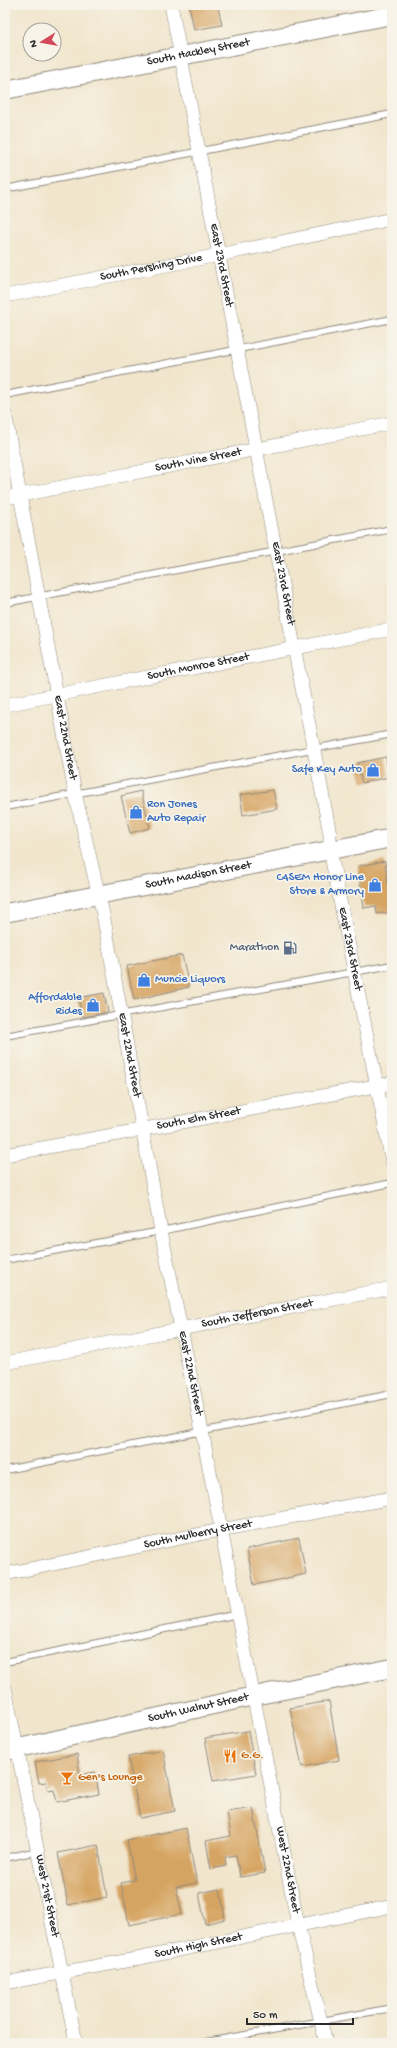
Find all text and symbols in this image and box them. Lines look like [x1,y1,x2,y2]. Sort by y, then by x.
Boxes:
north arrow [22,22,62,62]
street label: South Hackley Street [146,36,252,69]
text: N [28,39,41,48]
street label: East 23rd Street [206,222,236,309]
street label: South Pershing Drive [99,251,204,285]
street label: South Vine Street [154,445,244,476]
street label: East 23rd Street [268,540,298,627]
street label: South Monroe Street [146,650,252,684]
street label: East 22nd Street [50,694,80,782]
shop icon: Safe Key Auto [365,762,381,778]
place label: Safe Key Auto [292,763,362,777]
place label: Ron Jones Auto Repair [147,798,207,826]
shop icon: Ron Jones Auto Repair [128,804,144,820]
street label: South Madison Street [144,858,254,893]
place label: C4SEM Honor Line Store & Armory [277,871,365,899]
shop icon: C4SEM Honor Line Store & Armory [367,877,383,893]
street label: East 23rd Street [335,906,365,993]
fuel station icon: Marathon [282,940,298,956]
place label: Marathon [230,941,279,955]
shop icon: Muncie Liquors [136,972,152,988]
place label: Muncie Liquors [155,973,226,987]
place label: Affordable Rides [28,991,83,1019]
shop icon: Affordable Rides [85,997,101,1013]
street label: East 22nd Street [114,1012,144,1100]
street label: South Elm Street [156,1104,243,1134]
street label: South Jefferson Street [200,1296,315,1332]
street label: East 22nd Street [175,1330,206,1418]
street label: South Mulberry Street [143,1517,254,1552]
street label: South Walnut Street [147,1690,251,1726]
restaurant icon: G.G. [222,1748,238,1764]
place label: G.G. [241,1749,264,1763]
bar icon: Gen's Lounge [59,1770,75,1786]
place label: Gen's Lounge [78,1771,144,1785]
street label: West 22nd Street [272,1825,303,1915]
street label: West 21st Street [32,1854,62,1939]
street label: South High Street [153,1930,245,1962]
scale bar [247,2000,353,2026]
text: 50 m [253,2009,278,2023]

